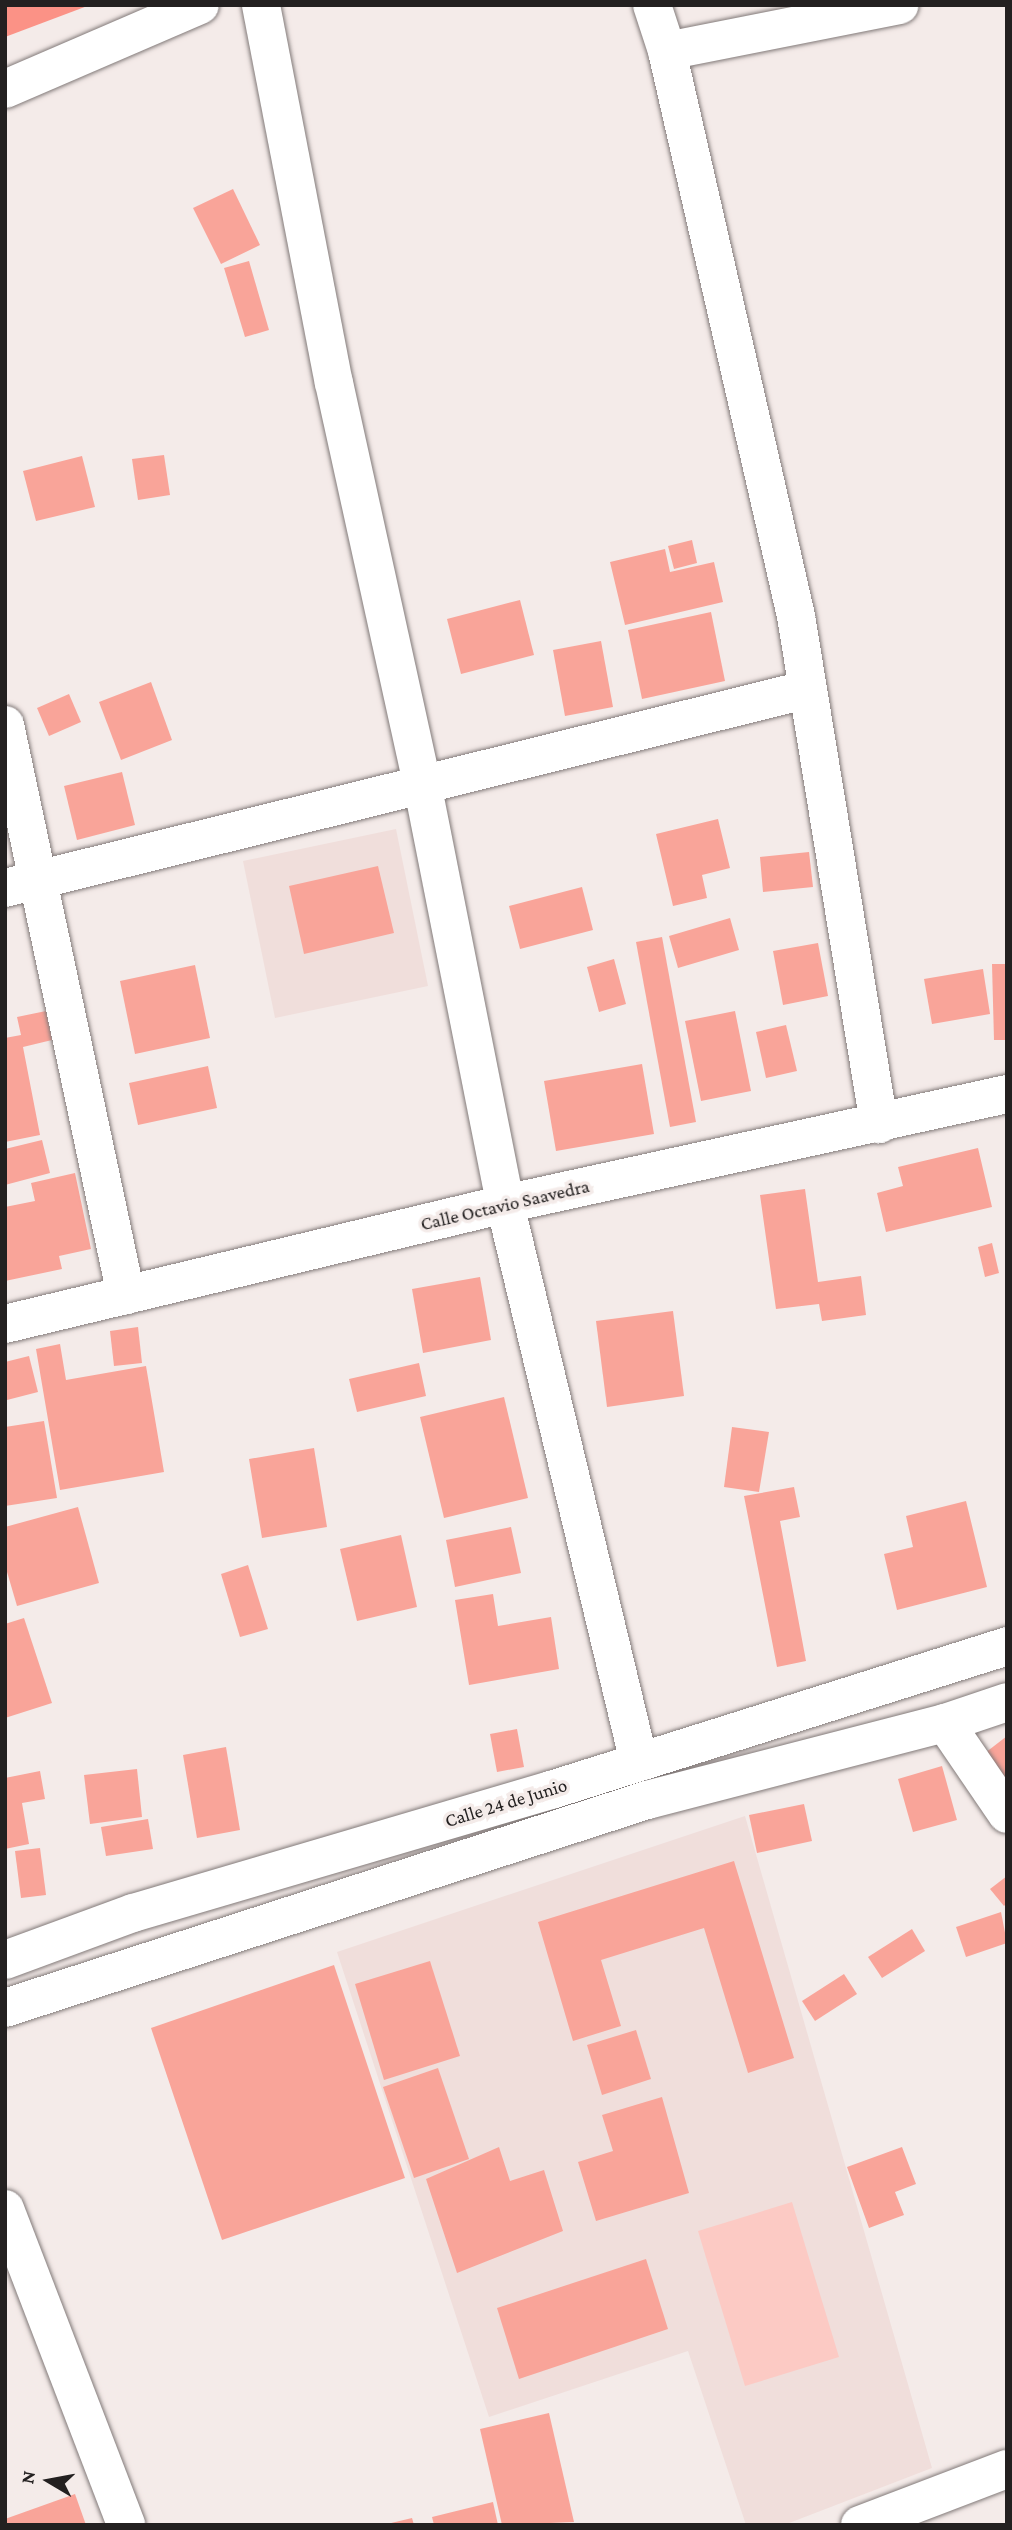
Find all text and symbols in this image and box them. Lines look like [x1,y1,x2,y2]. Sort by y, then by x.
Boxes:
street label: Calle Octavio Saavedra [418,1174,592,1236]
street label: Calle 24 de Junio [442,1774,570,1832]
north arrow [14,2446,84,2516]
text: N [16,2469,39,2485]

